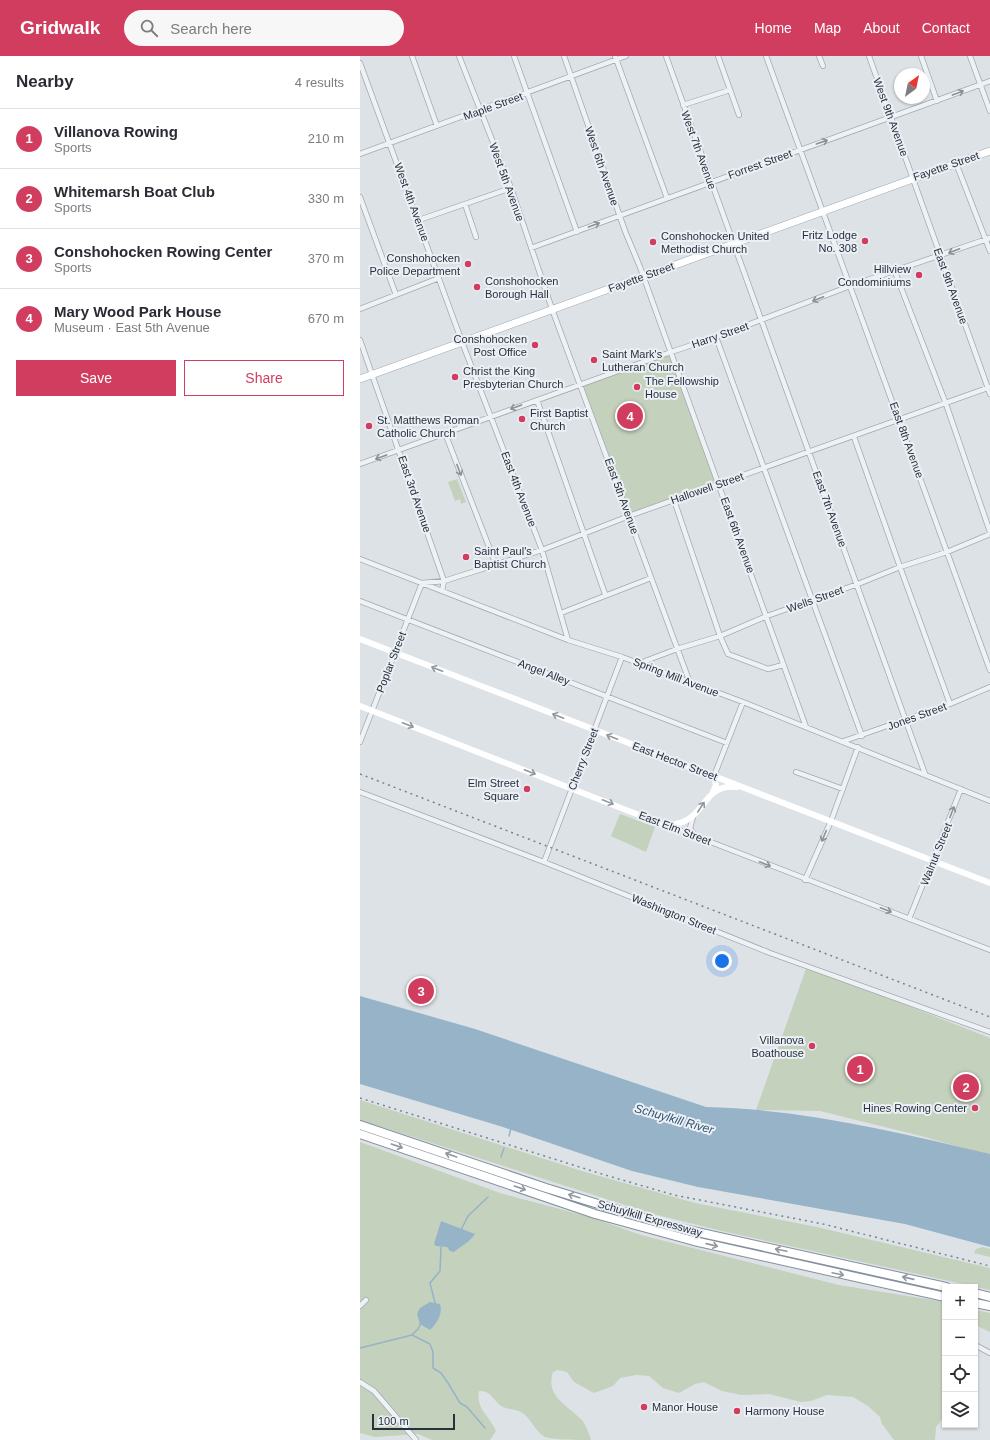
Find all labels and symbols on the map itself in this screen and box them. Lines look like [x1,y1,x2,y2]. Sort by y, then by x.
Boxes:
north arrow [894,68,930,104]
street label: West 9th Avenue [871,76,911,158]
one-way arrow [951,89,963,97]
street label: Maple Street [462,90,524,122]
street label: West 7th Avenue [679,109,719,191]
street label: West 6th Avenue [583,125,621,207]
one-way arrow [816,138,829,145]
street label: West 5th Avenue [487,141,527,223]
street label: Forrest Street [726,147,794,181]
street label: Fayette Street [911,149,981,183]
street label: West 4th Avenue [392,161,432,243]
one-way arrow [587,221,599,229]
place label: Fritz Lodge No. 308 [802,229,857,254]
place label: Conshohocken United Methodist Church [661,230,769,255]
marker: Fritz Lodge No. 308 [860,236,870,246]
marker: Conshohocken United Methodist Church [648,237,658,247]
street label: East 9th Avenue [932,246,970,326]
one-way arrow [948,248,960,256]
place label: Conshohocken Police Department [370,252,460,277]
marker: Conshohocken Police Department [463,259,473,269]
street label: Fayette Street [606,260,676,294]
place label: Hillview Condominiums [838,263,911,288]
marker: Hillview Condominiums [914,270,924,280]
place label: Conshohocken Borough Hall [485,275,558,300]
marker: Conshohocken Borough Hall [472,282,482,292]
one-way arrow [812,295,824,303]
street label: Harry Street [690,320,750,350]
place label: Conshohocken Post Office [454,333,527,358]
marker: Conshohocken Post Office [530,340,540,350]
place label: Saint Mark's Lutheran Church [602,348,684,373]
marker: Saint Mark's Lutheran Church [589,355,599,365]
place label: Christ the King Presbyterian Church [463,365,563,390]
marker: Christ the King Presbyterian Church [450,372,460,382]
place label: The Fellowship House [645,375,719,400]
marker: The Fellowship House [632,382,642,392]
street label: East 8th Avenue [888,400,926,480]
pin: 4 [617,401,643,431]
one-way arrow [510,404,522,412]
place label: First Baptist Church [530,407,588,432]
place label: St. Matthews Roman Catholic Church [377,414,479,439]
marker: First Baptist Church [517,414,527,424]
marker: St. Matthews Roman Catholic Church [364,421,374,431]
street label: East 4th Avenue [499,450,539,528]
one-way arrow [375,453,387,461]
street label: East 3rd Avenue [396,454,434,534]
street label: East 5th Avenue [603,456,641,536]
one-way arrow [456,463,464,475]
street label: East 7th Avenue [811,469,849,549]
street label: Hallowell Street [669,470,745,506]
street label: East 6th Avenue [719,495,757,575]
place label: Saint Paul's Baptist Church [474,545,546,570]
marker: Saint Paul's Baptist Church [461,552,471,562]
street label: Wells Street [785,583,845,615]
street label: Poplar Street [374,630,408,694]
street label: Spring Mill Avenue [631,655,721,699]
street label: Angel Alley [516,657,572,688]
one-way arrow [431,664,443,672]
street label: Jones Street [886,700,948,732]
one-way arrow [552,711,564,719]
one-way arrow [402,721,414,729]
street label: Cherry Street [566,726,600,792]
one-way arrow [607,732,619,740]
street label: East Hector Street [631,739,719,783]
one-way arrow [523,768,535,776]
place label: Elm Street Square [468,777,519,802]
marker: Elm Street Square [522,784,532,794]
one-way arrow [602,799,614,807]
one-way arrow [697,802,705,813]
one-way arrow [949,806,957,818]
street label: East Elm Street [637,809,713,847]
street label: Walnut Street [918,821,954,887]
one-way arrow [820,830,828,842]
one-way arrow [758,860,770,868]
street label: Washington Street [630,892,718,936]
one-way arrow [879,907,891,915]
your location [712,951,732,971]
pin: 3 [408,976,434,1006]
place label: Villanova Boathouse [751,1034,805,1059]
marker: Villanova Boathouse [807,1041,817,1051]
pin: 1 [847,1054,873,1084]
pin: 2 [953,1072,979,1102]
water label: Schuylkill River [633,1101,716,1137]
place label: Hines Rowing Center [863,1102,967,1114]
marker: Hines Rowing Center [970,1103,980,1113]
one-way arrow [391,1143,403,1151]
one-way arrow [445,1151,457,1159]
one-way arrow [514,1185,526,1193]
one-way arrow [568,1192,581,1199]
street label: Schuylkill Expressway [596,1197,704,1239]
one-way arrow [705,1242,718,1250]
one-way arrow [775,1245,788,1253]
one-way arrow [832,1270,845,1278]
one-way arrow [902,1274,915,1282]
place label: Manor House [652,1401,718,1413]
marker: Manor House [639,1402,649,1412]
place label: Harmony House [745,1405,824,1417]
marker: Harmony House [732,1406,742,1416]
scale bar [372,1412,455,1431]

